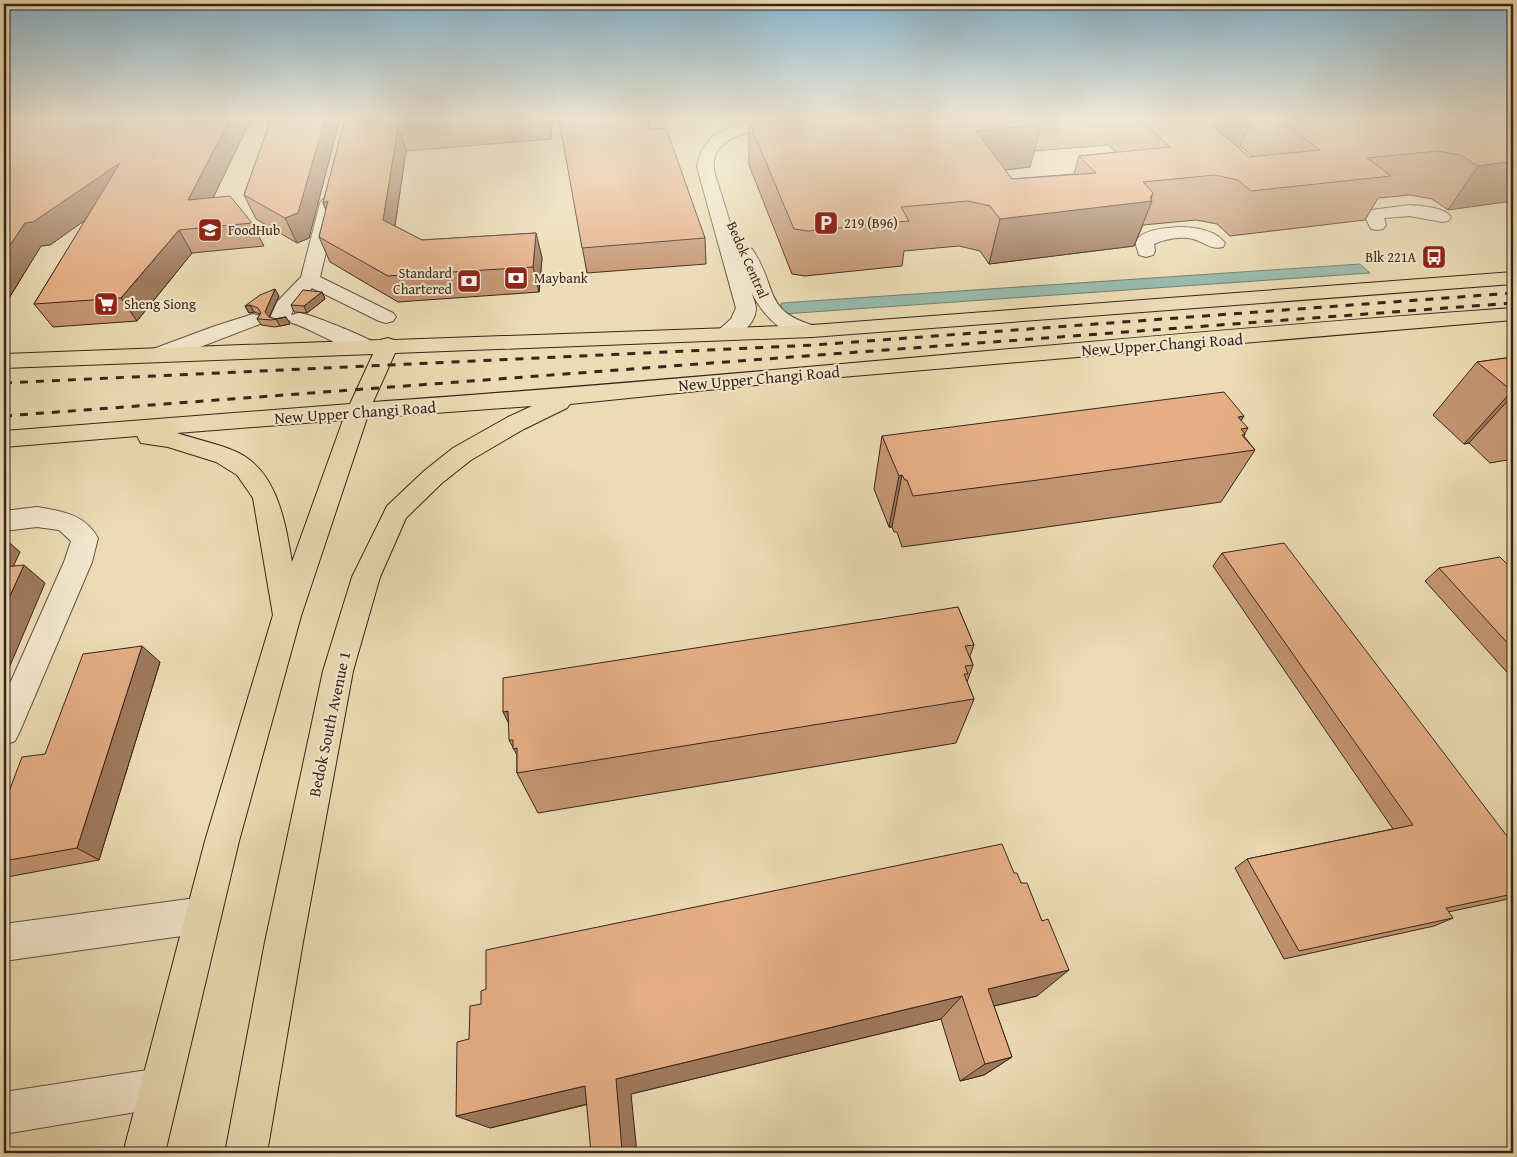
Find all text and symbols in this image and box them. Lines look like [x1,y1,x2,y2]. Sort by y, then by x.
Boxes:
parking icon: 219 (B96) [813,210,839,236]
place label: 219 (B96) [844,213,898,233]
school or university icon: FoodHub [197,217,223,243]
street label: Bedok Central [722,218,774,302]
place label: FoodHub [228,220,280,240]
bus stop icon: Blk 221A [1421,244,1447,270]
place label: Blk 221A [1365,247,1416,267]
place label: Standard Chartered [393,263,453,299]
bank icon: Maybank [503,265,529,291]
bank icon: Standard Chartered [456,268,482,294]
place label: Maybank [534,268,589,288]
supermarket icon: Sheng Siong [93,291,119,317]
place label: Sheng Siong [124,294,196,314]
street label: New Upper Changi Road [1080,326,1244,362]
street label: New Upper Changi Road [677,359,841,397]
street label: New Upper Changi Road [273,394,437,430]
street label: Bedok South Avenue 1 [302,649,356,799]

